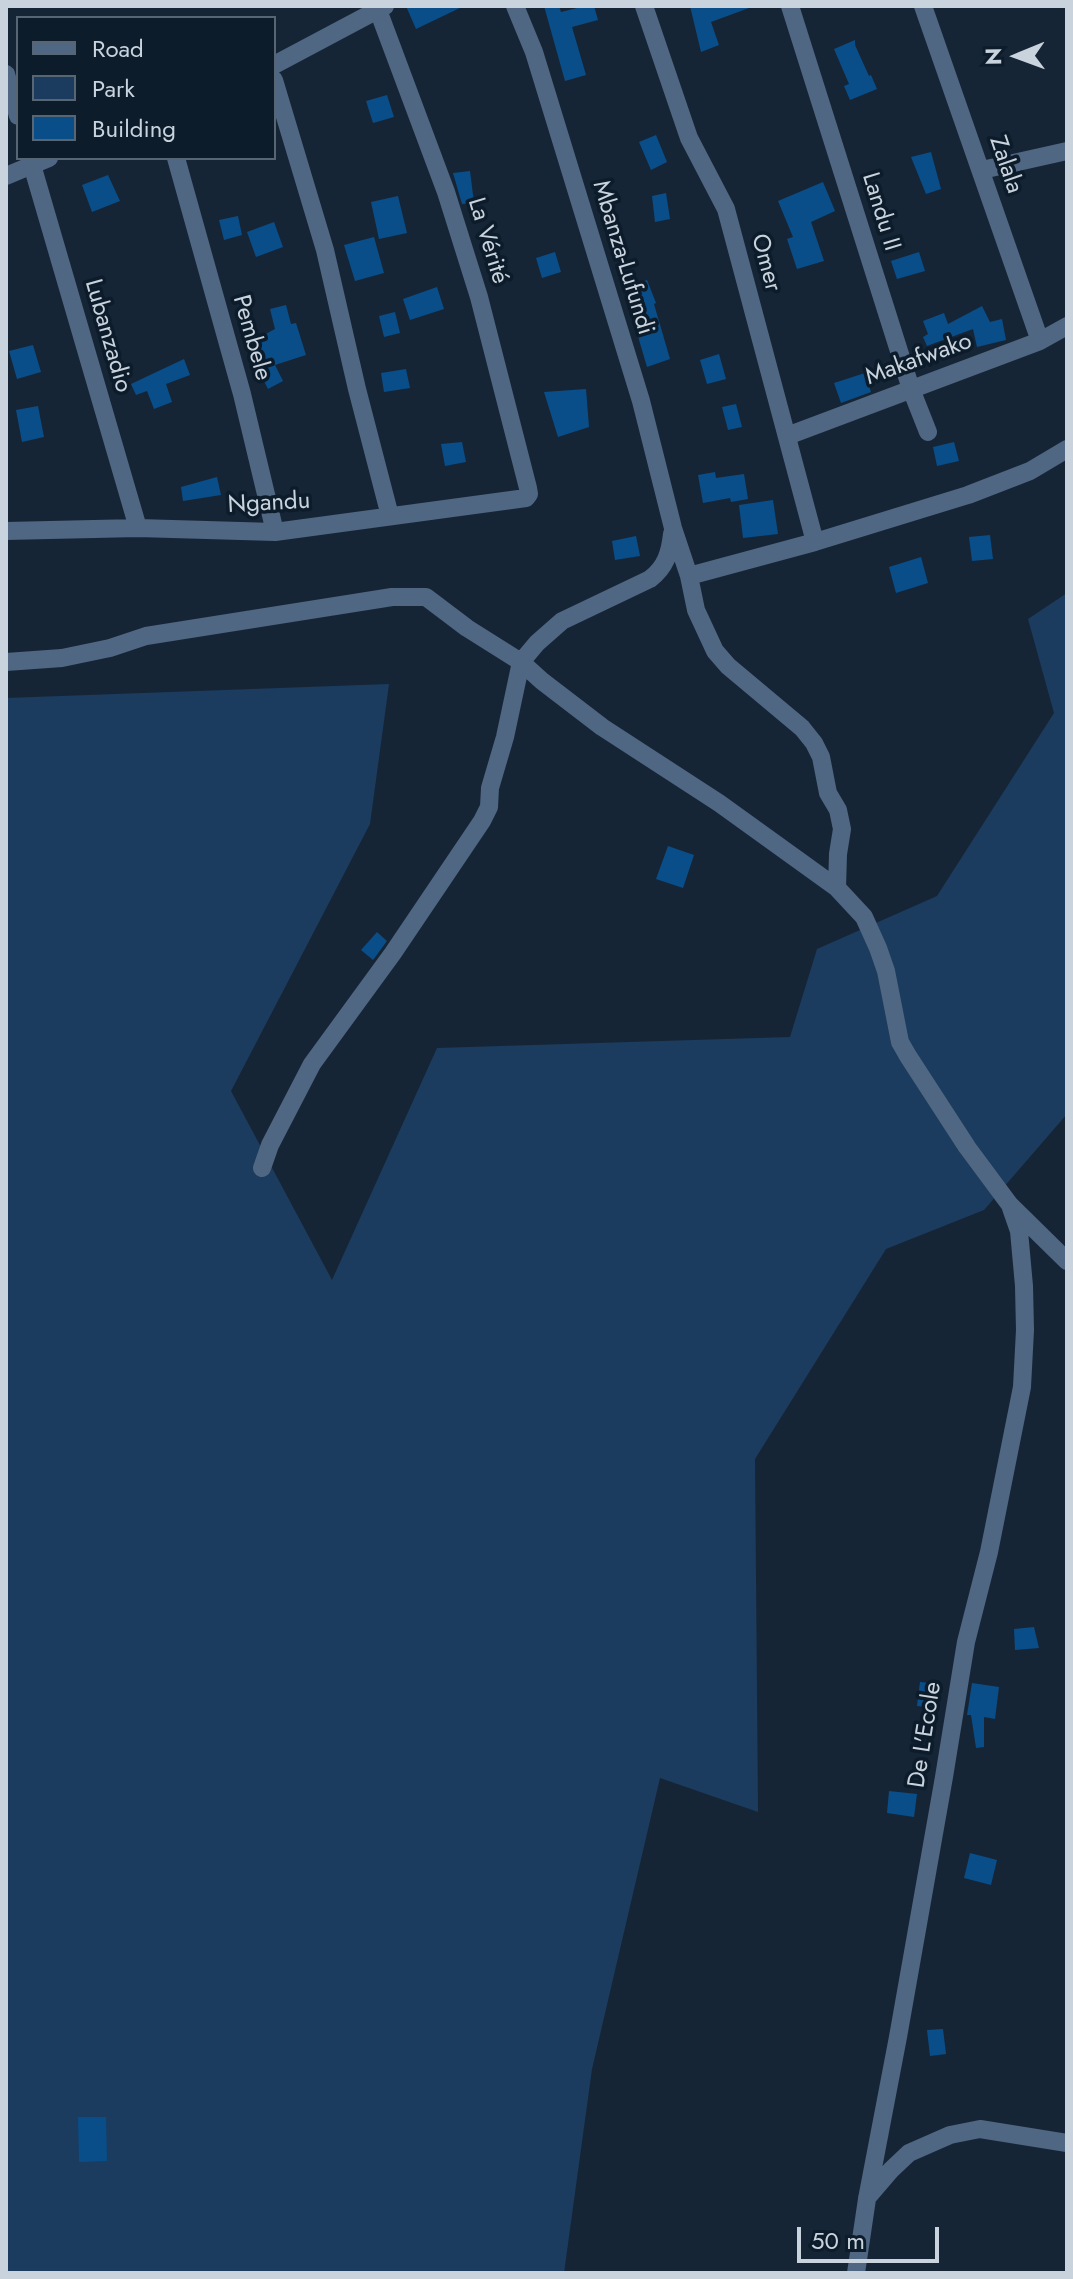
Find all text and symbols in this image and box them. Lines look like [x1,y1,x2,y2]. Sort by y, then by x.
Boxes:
legend [16,16,276,160]
north arrow [977,16,1057,96]
text: Road [92,31,144,66]
text: N [977,47,1009,65]
text: Park [92,71,135,106]
text: Building [92,111,176,146]
street label: Zalala [982,133,1028,197]
street label: Landu II [855,169,905,255]
street label: Mbanza-Lufundi [585,177,659,339]
street label: La Vérité [460,195,514,287]
street label: Omer [744,231,786,295]
street label: Lubanzadio [77,276,137,396]
street label: Pembele [225,292,277,384]
street label: Makafwako [862,327,976,393]
street label: Ngandu [227,487,311,521]
street label: De L'Ecole [903,1680,949,1790]
scale bar [801,2211,943,2261]
text: 50 m [811,2223,865,2258]

